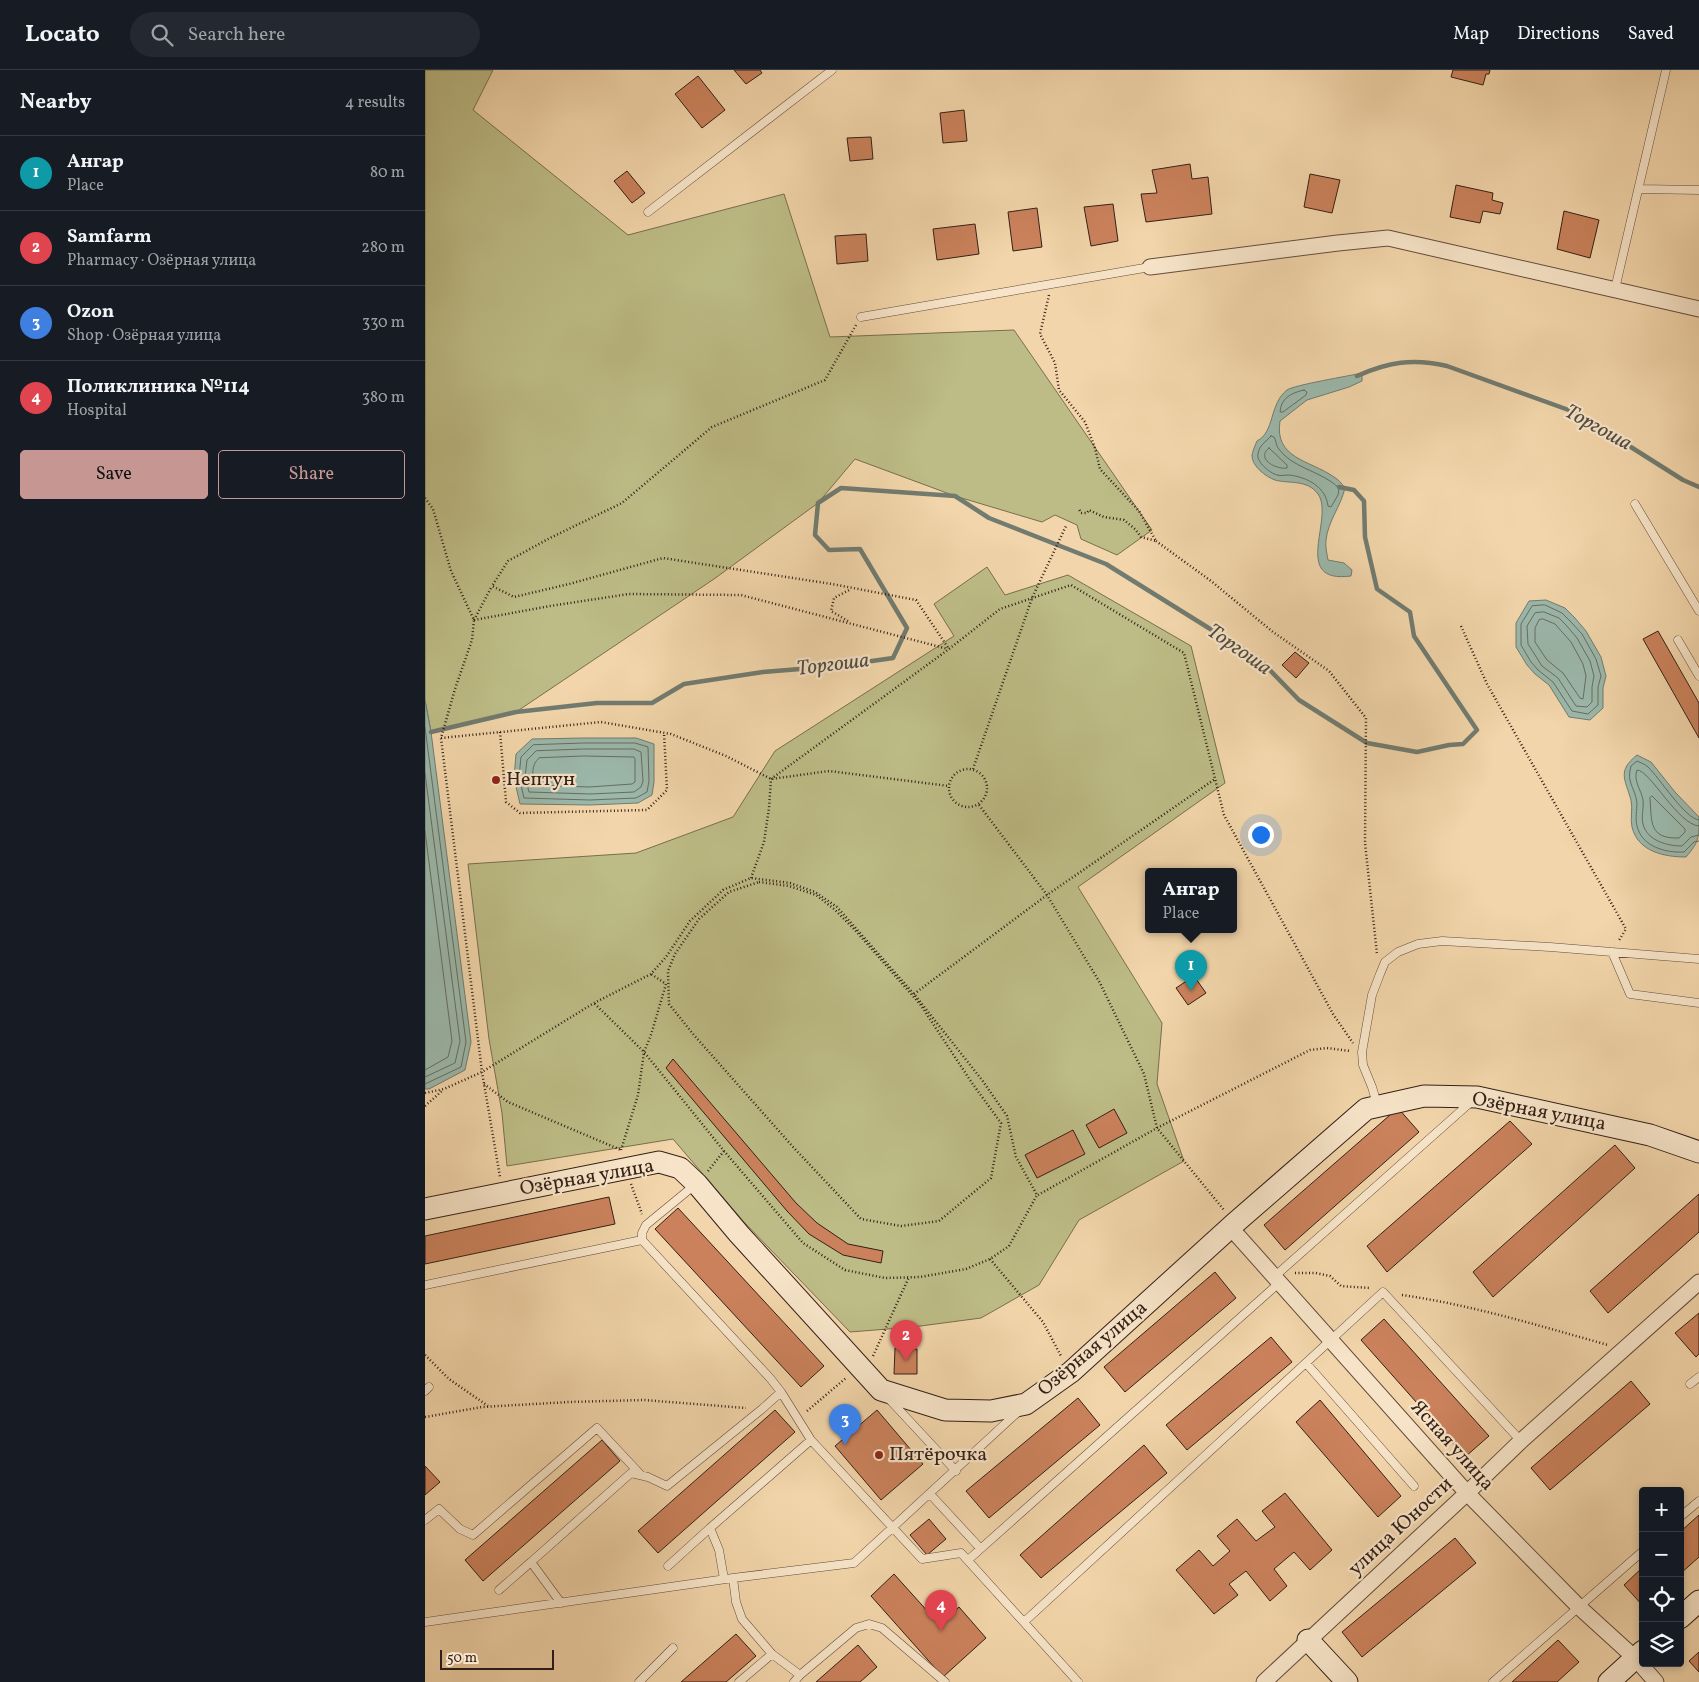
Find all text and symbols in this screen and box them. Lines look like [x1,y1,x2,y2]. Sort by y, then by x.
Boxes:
search box [130,12,480,57]
text: Locato [25,18,100,52]
icon: search [148,21,176,49]
text: Search here [188,22,285,48]
text: Map [1453,22,1489,47]
text: Directions [1517,22,1600,47]
text: Saved [1628,22,1674,47]
text: Nearby [20,88,91,117]
text: 4 results [345,92,405,114]
text: Ангар [67,149,124,175]
text: 1 [33,162,39,184]
text: 80 m [370,162,405,184]
text: Place [67,175,104,197]
text: Samfarm [67,224,152,250]
text: 2 [32,237,40,259]
text: 280 m [361,237,405,259]
text: Pharmacy · Озёрная улица [67,250,256,272]
text: Ozon [67,299,114,325]
text: 3 [32,312,40,334]
text: 330 m [362,312,405,334]
text: Shop · Озёрная улица [67,325,221,347]
text: Поликлиника №114 [67,374,250,400]
text: 4 [31,387,41,409]
text: 380 m [362,387,405,409]
water label: Торгоша [1559,398,1637,458]
text: Hospital [67,400,127,422]
button: Save [20,450,208,499]
button: Share [218,450,405,499]
water label: Торгоша [1201,617,1277,683]
water label: Торгоша [795,646,871,684]
place label: Нептун [506,766,575,794]
marker: Нептун [490,774,502,786]
your location [1248,822,1274,848]
popup [1145,868,1237,933]
text: Ангар [1163,877,1219,903]
text: Place [1163,903,1199,925]
pin: 1 [1175,950,1207,991]
street label: Озёрная улица [1470,1085,1608,1139]
street label: Озёрная улица [518,1152,656,1204]
street label: Озёрная улица [1032,1295,1154,1403]
pin: 2 [890,1320,922,1361]
street label: Ясная улица [1404,1394,1500,1498]
pin: 3 [829,1404,861,1445]
place label: Пятёрочка [889,1441,987,1469]
marker: Пятёрочка [873,1449,885,1461]
street label: улица Юности [1342,1471,1460,1583]
map controls [1639,1487,1684,1667]
button: + [1639,1487,1684,1532]
button: − [1639,1532,1684,1577]
button: locate [1639,1577,1684,1622]
pin: 4 [925,1590,957,1631]
button: layers [1639,1622,1684,1667]
scale bar [440,1647,554,1670]
text: 50 m [447,1649,477,1668]

